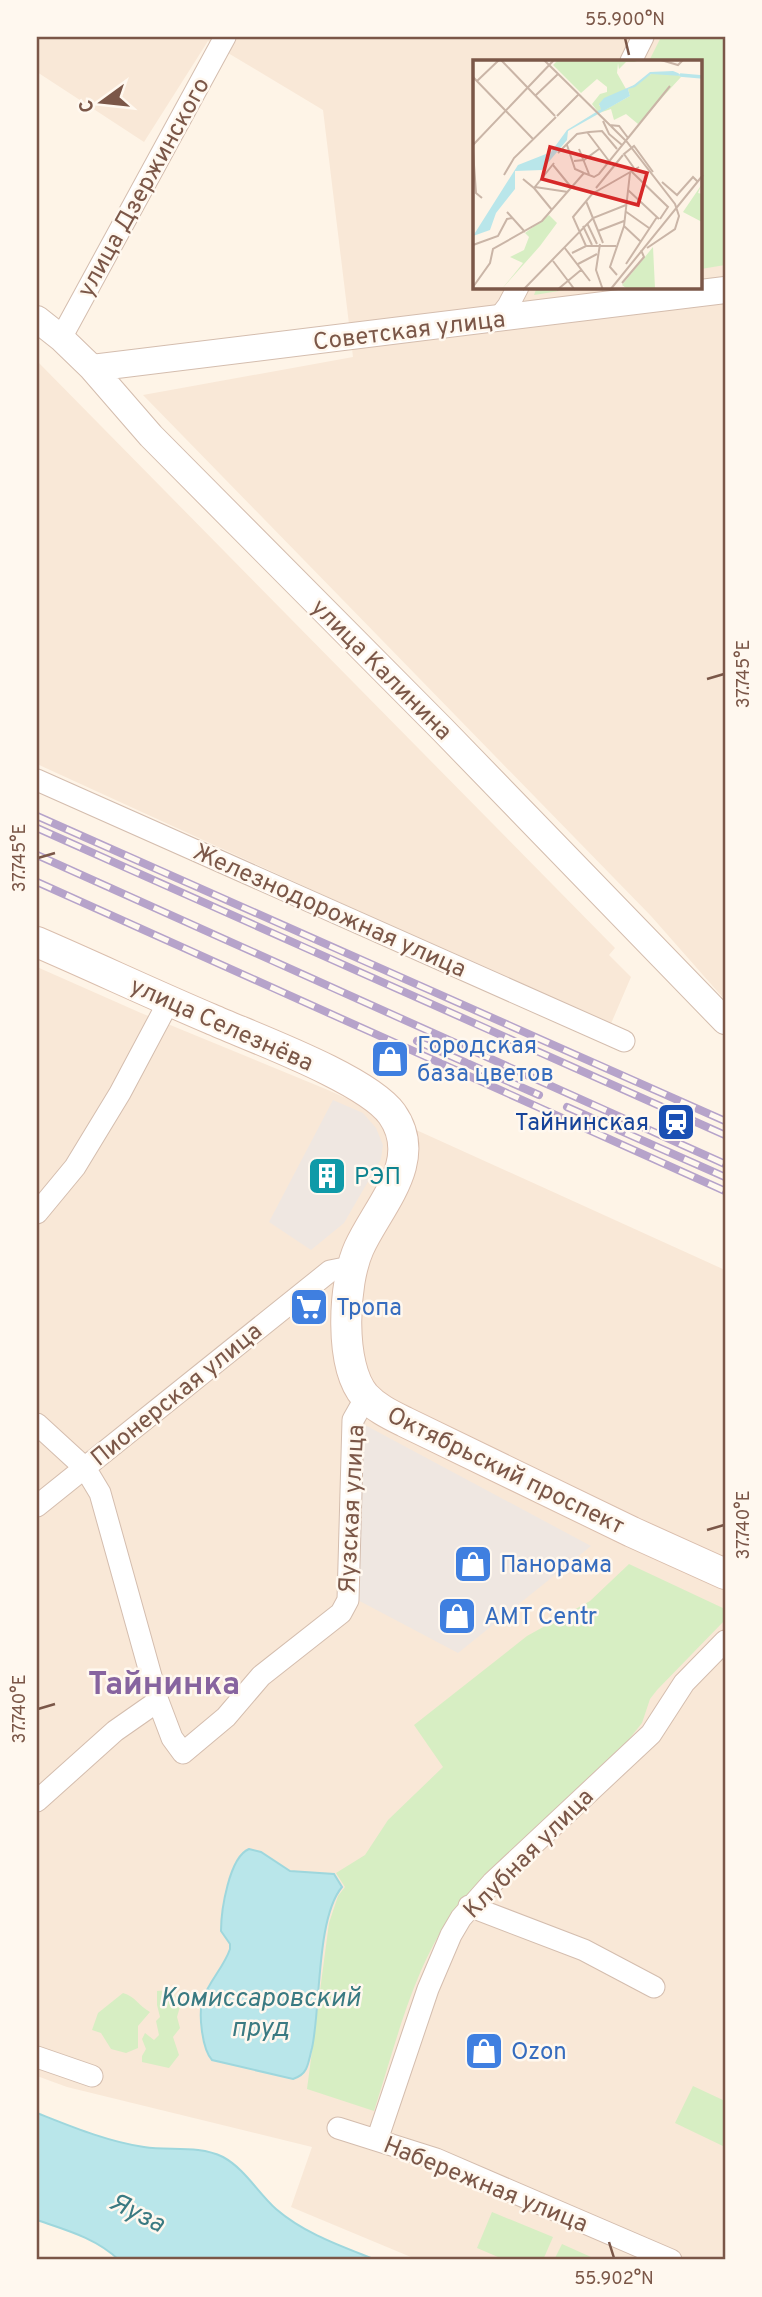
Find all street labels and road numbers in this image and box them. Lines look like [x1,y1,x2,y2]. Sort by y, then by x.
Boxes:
street label: улица Дзержинского [72,73,218,303]
street label: Советская улица [311,305,507,359]
street label: улица Калинина [304,593,458,747]
street label: Железнодорожная улица [188,838,470,986]
street label: улица Селезнёва [125,972,318,1080]
street label: Пионерская улица [85,1317,269,1474]
street label: Октябрьский проспект [381,1401,629,1542]
street label: Яузская улица [334,1424,372,1595]
street label: Клубная улица [458,1783,601,1926]
street label: Набережная улица [379,2131,592,2241]

